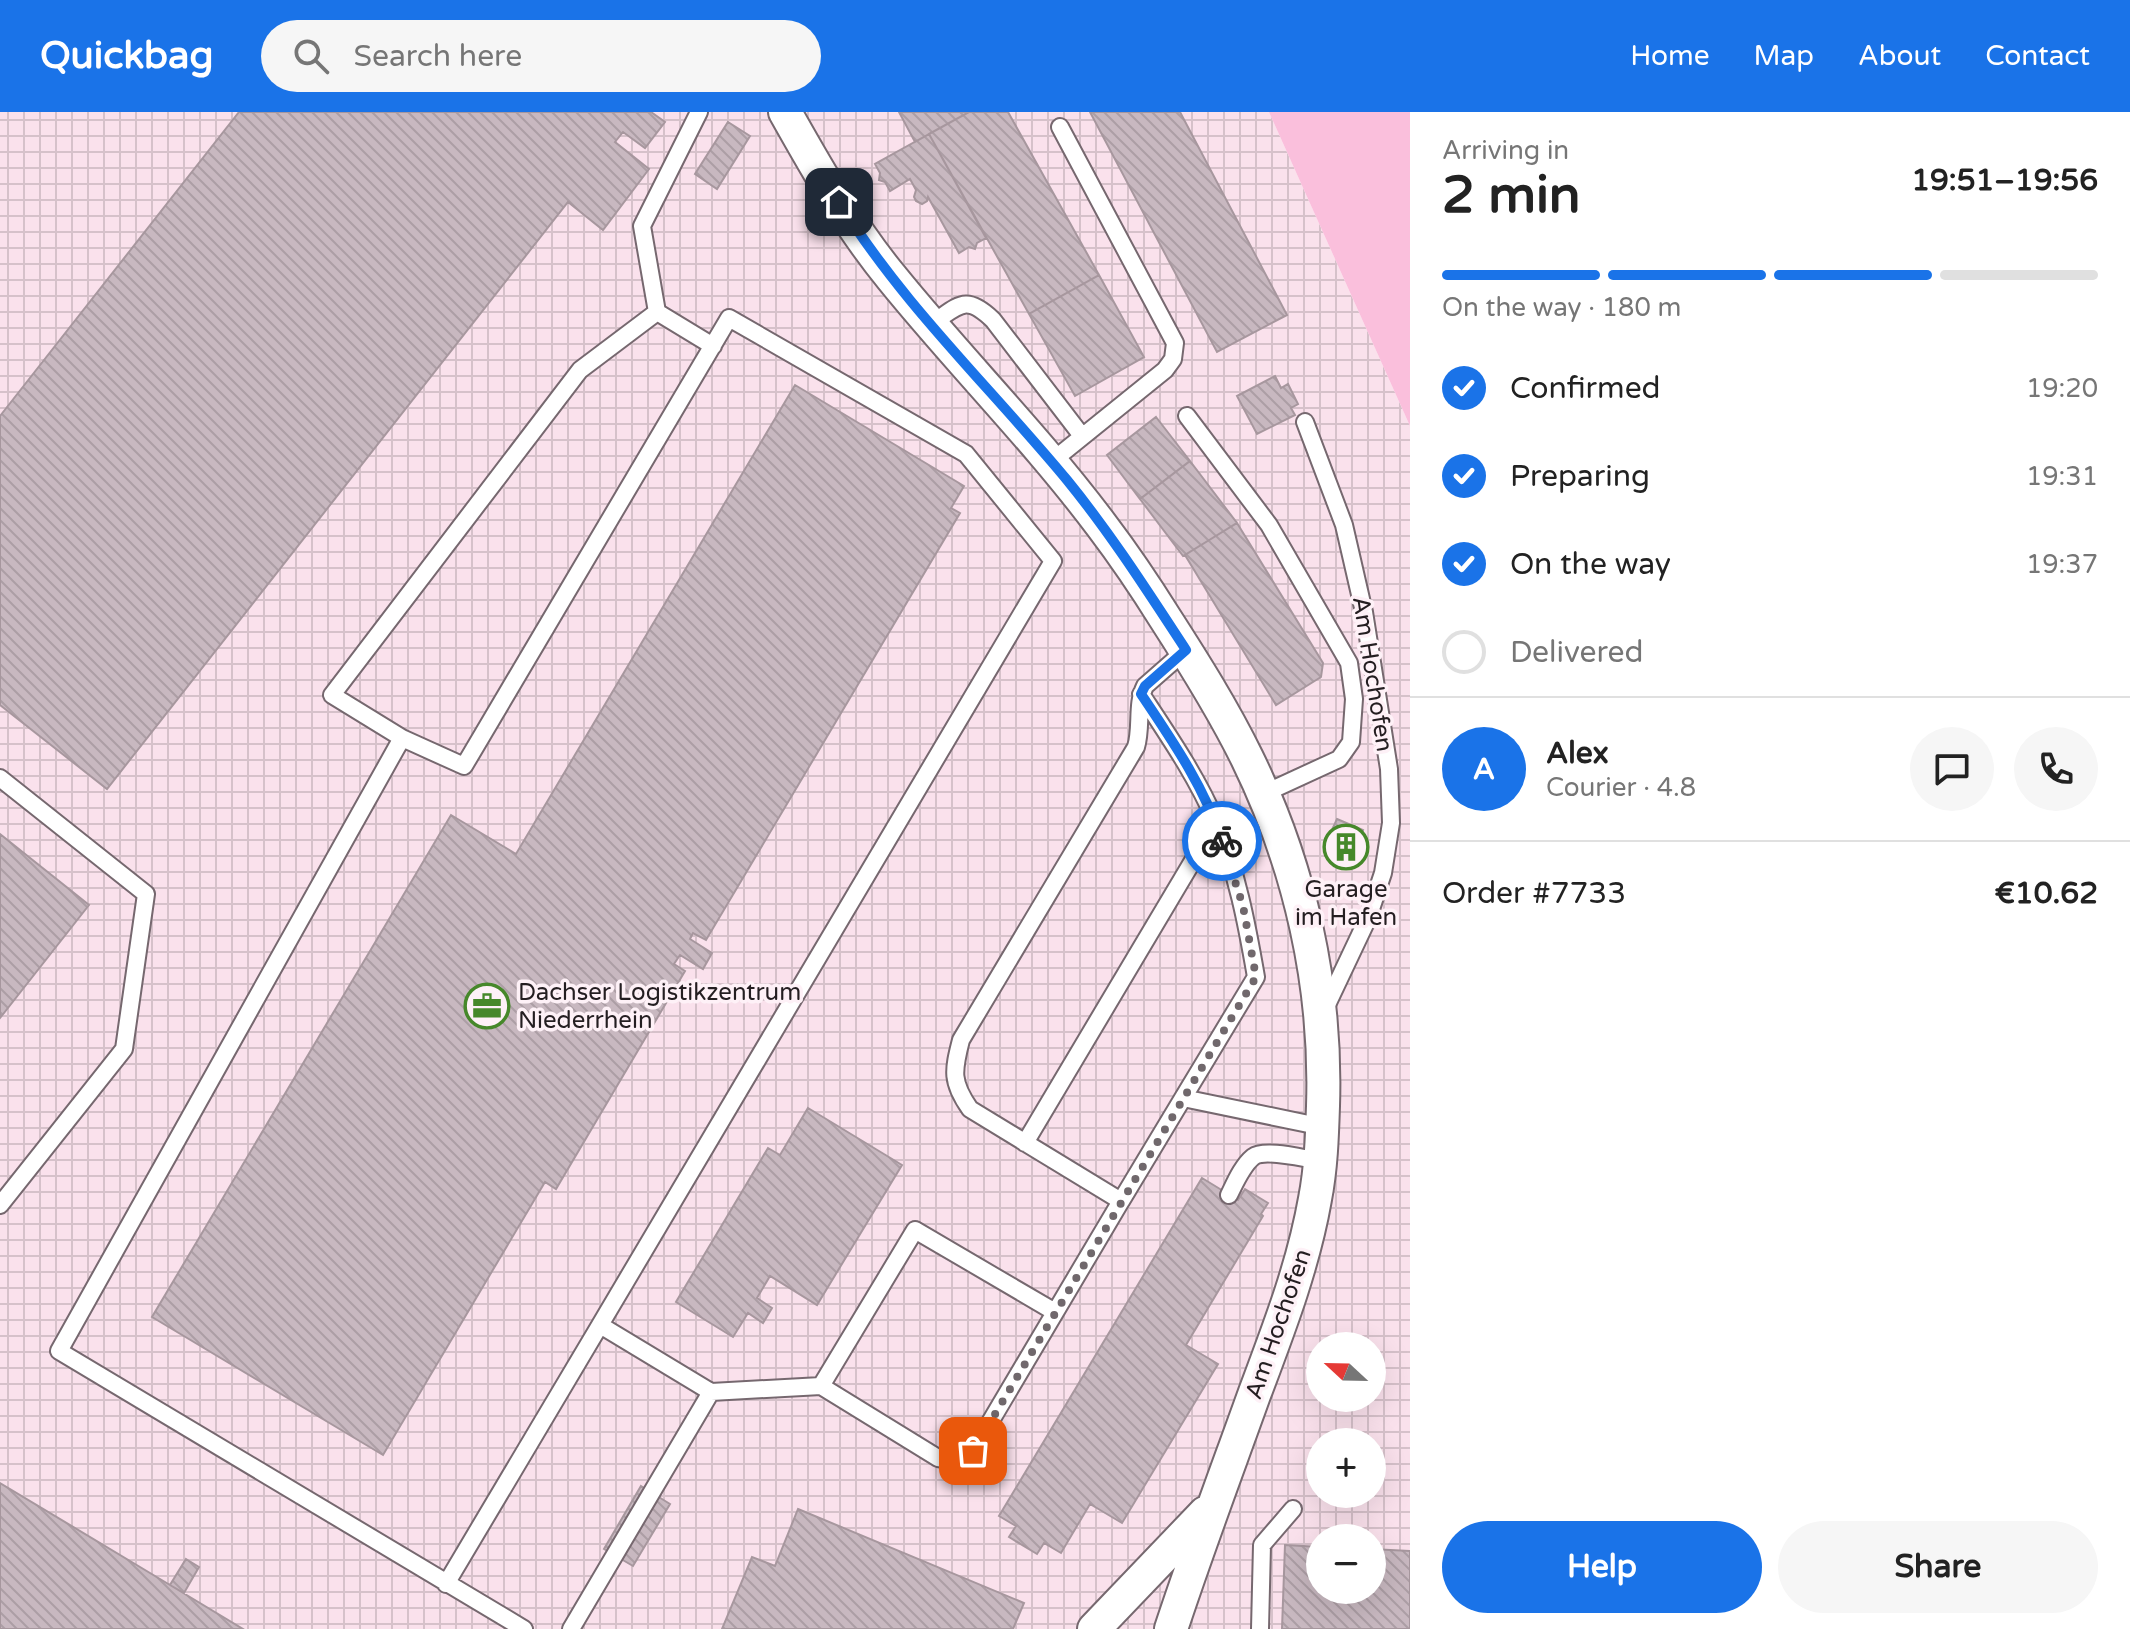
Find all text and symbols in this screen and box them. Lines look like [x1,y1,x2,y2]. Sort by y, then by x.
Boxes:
search box [261,20,821,92]
text: Quickbag [40,33,213,79]
icon: search [289,34,333,78]
text: Search here [353,38,522,75]
text: Home [1630,39,1710,73]
text: Map [1754,39,1814,73]
text: About [1858,39,1941,73]
text: Contact [1985,39,2090,73]
text: Arriving in [1442,135,1569,166]
text: 19:51–19:56 [1911,162,2098,199]
text: 2 min [1442,164,1581,227]
pin [805,168,873,236]
icon: home [817,180,861,224]
text: On the way · 180 m [1442,292,1681,323]
icon: check [1442,366,1486,410]
text: Confirmed [1510,370,1661,407]
text: 19:20 [2026,373,2098,404]
icon: check [1442,454,1486,498]
text: Preparing [1510,458,1650,495]
text: 19:31 [2026,461,2098,492]
icon: check [1442,542,1486,586]
text: On the way [1510,546,1671,583]
text: 19:37 [2026,549,2098,580]
street label: Am Hochofen [1346,594,1399,754]
text: Delivered [1510,634,1644,671]
button: chat [1910,727,1994,811]
button: phone [2014,727,2098,811]
text: Alex [1546,735,1609,772]
text: A [1473,751,1495,788]
text: Courier · 4.8 [1546,772,1696,803]
courier [1182,801,1262,881]
icon: bike [1200,819,1244,863]
building icon: Garage im Hafen [1322,823,1370,871]
place label: Garage im Hafen [1295,875,1397,932]
text: Order #7733 [1442,875,1626,912]
text: €10.62 [1994,875,2098,912]
place label: Dachser Logistikzentrum Niederrhein [518,978,801,1035]
office icon: Dachser Logistikzentrum Niederrhein [463,982,511,1030]
street label: Am Hochofen [1239,1245,1318,1403]
north arrow [1306,1332,1386,1412]
map controls [1306,1332,1386,1604]
pin [939,1417,1007,1485]
button: + [1306,1428,1386,1508]
icon: bag [951,1429,995,1473]
button: Help [1442,1521,1762,1613]
button: Share [1778,1521,2098,1613]
button: − [1306,1524,1386,1604]

